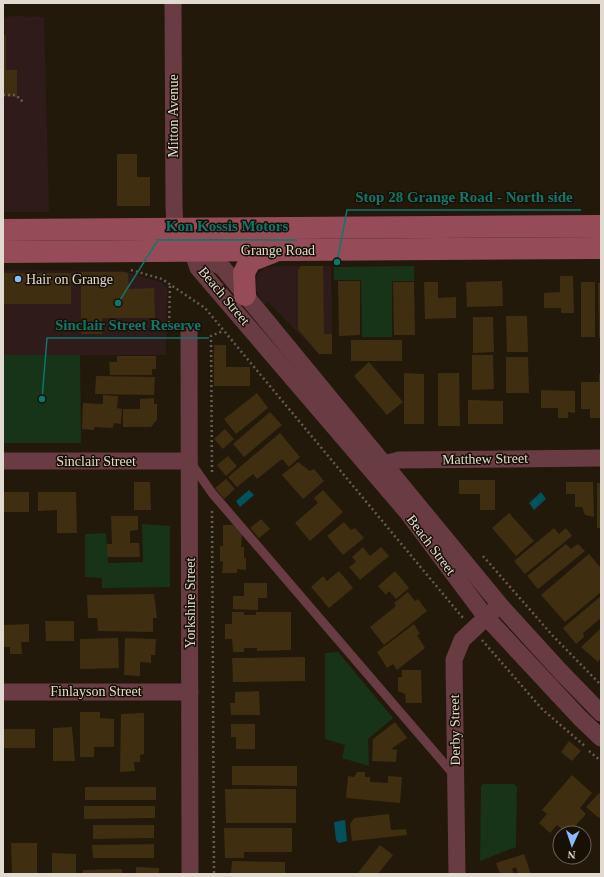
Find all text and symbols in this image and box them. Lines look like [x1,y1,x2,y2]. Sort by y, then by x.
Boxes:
street label: Mitton Avenue [166,74,181,158]
callout: Stop 28 Grange Road - North side [347,183,581,210]
text: Stop 28 Grange Road - North side [355,189,573,205]
callout: Kon Kossis Motors [158,213,297,240]
text: Kon Kossis Motors [166,218,288,234]
street label: Grange Road [241,243,315,258]
street label: Beach Street [195,264,253,328]
place label: Hair on Grange [26,272,113,287]
marker: Hair on Grange [13,274,23,284]
callout: Sinclair Street Reserve [47,311,209,338]
text: Sinclair Street Reserve [55,317,201,333]
street label: Matthew Street [442,451,528,467]
street label: Sinclair Street [56,454,136,469]
street label: Beach Street [404,512,458,578]
street label: Yorkshire Street [183,558,198,648]
street label: Finlayson Street [50,684,142,699]
street label: Derby Street [447,694,463,766]
north arrow [552,825,592,865]
text: N [567,849,576,861]

